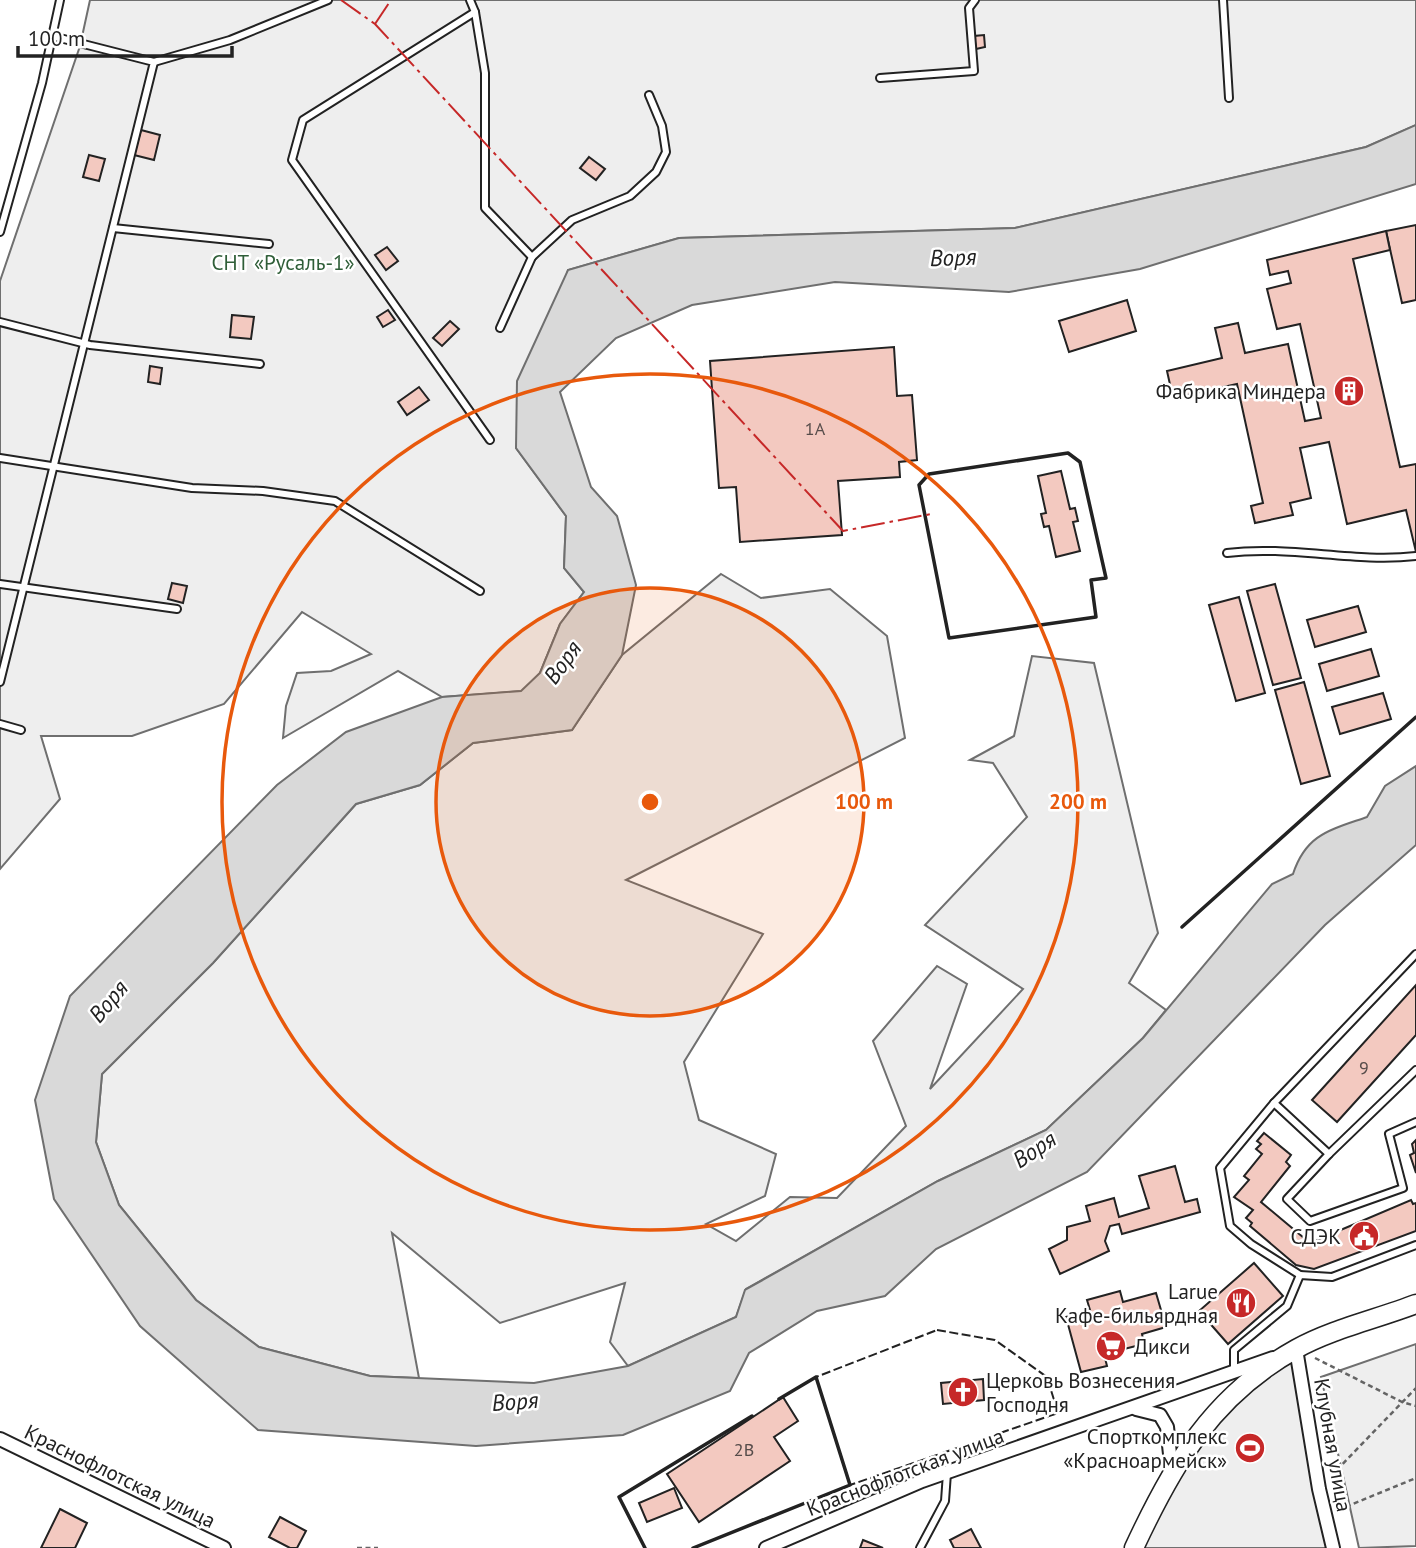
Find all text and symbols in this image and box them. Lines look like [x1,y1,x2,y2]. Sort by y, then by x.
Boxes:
scale bar [18,14,231,58]
text: 100 m [28,25,85,52]
water label: Воря [929,242,977,272]
park label: СНТ «Русаль-1» [211,249,355,276]
building icon: Фабрика Миндера [1332,374,1366,408]
place label: Фабрика Миндера [1156,378,1326,405]
house number: 1А [805,417,826,440]
water label: Воря [537,634,588,689]
text: 100 m [835,788,893,815]
text: 200 m [1049,788,1107,815]
centre of rings [638,790,662,814]
water label: Воря [82,974,134,1028]
house number: 9 [1359,1056,1369,1079]
water label: Воря [1007,1124,1062,1174]
public building icon: СДЭК [1347,1219,1381,1253]
place label: СДЭК [1290,1223,1341,1250]
place label: Larue Кафе-бильярдная [1055,1278,1218,1329]
restaurant icon: Larue Кафе-бильярдная [1224,1286,1258,1320]
supermarket icon: Дикси [1094,1329,1128,1363]
place label: Дикси [1134,1333,1190,1360]
place label: Церковь Вознесения Господня [986,1367,1175,1418]
church icon: Церковь Вознесения Господня [946,1375,980,1409]
street label: Клубная улица [1308,1376,1358,1514]
water label: Воря [491,1385,540,1417]
street label: Краснофлотская улица [20,1418,220,1534]
street label: Краснофлотская улица [802,1422,1008,1522]
place label: Спорткомплекс «Красноармейск» [1063,1423,1227,1474]
sports icon: Спорткомплекс «Красноармейск» [1233,1431,1267,1465]
house number: 2В [734,1438,754,1461]

